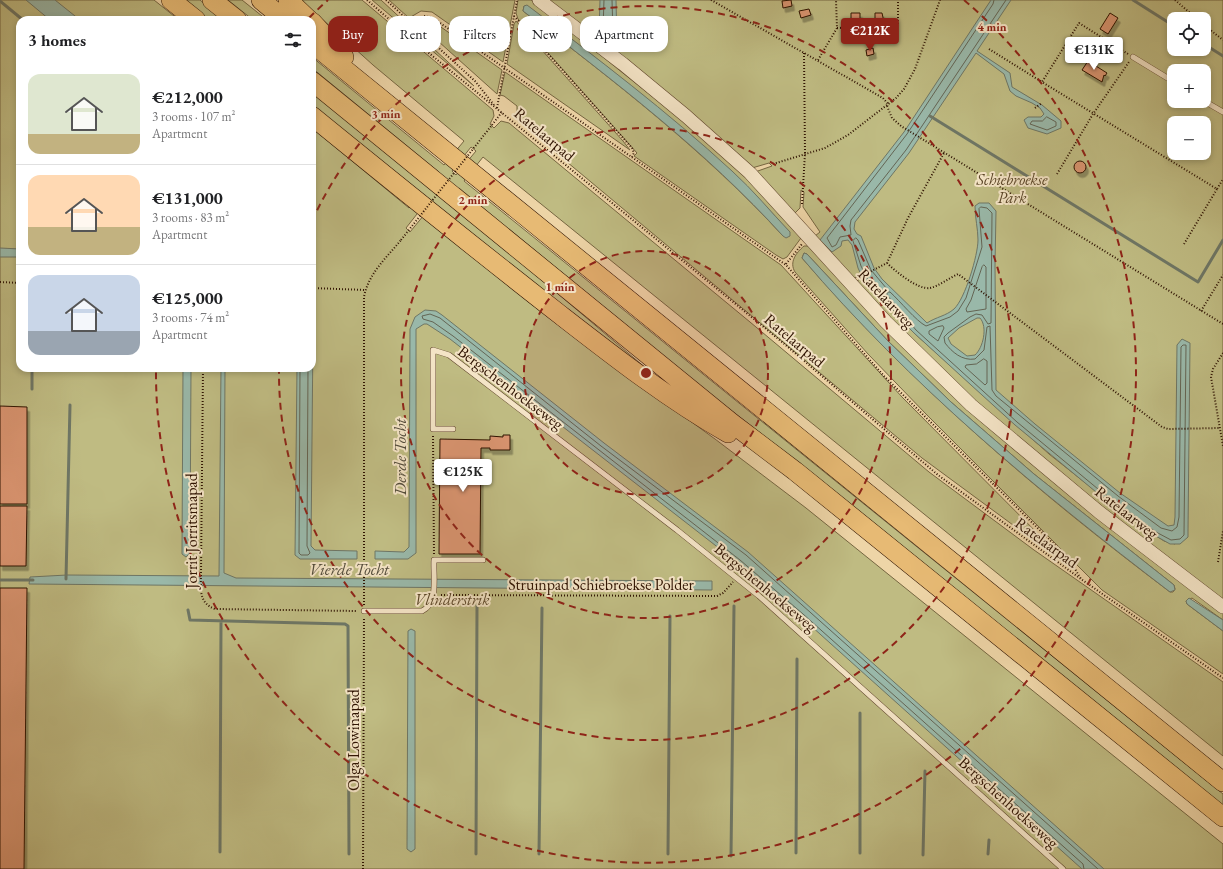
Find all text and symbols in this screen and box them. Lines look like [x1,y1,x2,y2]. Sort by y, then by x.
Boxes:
map controls [1167,12,1211,160]
button: locate [1167,12,1211,56]
chip: Buy [328,16,378,52]
chip: Rent [386,16,441,52]
chip: Filters [449,16,510,52]
chip: New [518,16,572,52]
chip: Apartment [580,16,668,52]
pin: €212K [842,18,898,52]
text: 4 min [977,19,1007,35]
text: €212K [850,22,890,39]
text: 3 homes [28,29,86,51]
icon: filters [282,29,304,51]
pin: €131K [1066,37,1122,71]
text: €131K [1074,41,1114,58]
button: + [1167,64,1211,108]
text: €212,000 [152,86,223,108]
icon: home [60,90,108,138]
street label: Ratelaarpad [510,103,580,167]
text: 3 min [371,106,401,122]
text: 3 rooms · 107 m² [152,108,236,125]
button: − [1167,116,1211,160]
text: Apartment [152,125,207,142]
park label: Schiebroekse Park [976,169,1048,208]
text: €131,000 [152,187,223,209]
icon: home [60,191,108,239]
text: 2 min [458,192,488,208]
text: 3 rooms · 83 m² [152,209,229,226]
text: Apartment [152,226,207,243]
street label: Ratelaarweg [853,264,921,334]
text: 1 min [545,279,575,295]
text: €125,000 [152,287,223,309]
icon: home [60,291,108,339]
text: 3 rooms · 74 m² [152,309,229,326]
street label: Ratelaarpad [760,309,830,373]
text: Apartment [152,326,207,343]
street label: Bergschenhoekseweg [453,341,569,435]
centre of rings [639,366,653,380]
water label: Derde Tocht [389,417,411,497]
pin: €125K [435,459,491,493]
text: €125K [443,463,483,480]
street label: Jorrit Jorritsmapad [181,472,202,591]
street label: Ratelaarweg [1091,481,1163,544]
street label: Ratelaarpad [1011,512,1083,573]
street label: Bergschenhoekseweg [710,538,822,637]
water label: Vierde Tocht [309,558,390,580]
street label: Struinpad Schiebroekse Polder [508,574,695,595]
park label: Vlinderstrik [415,589,490,610]
street label: Olga Lowinapad [343,688,364,791]
street label: Bergschenhoekseweg [954,752,1064,854]

